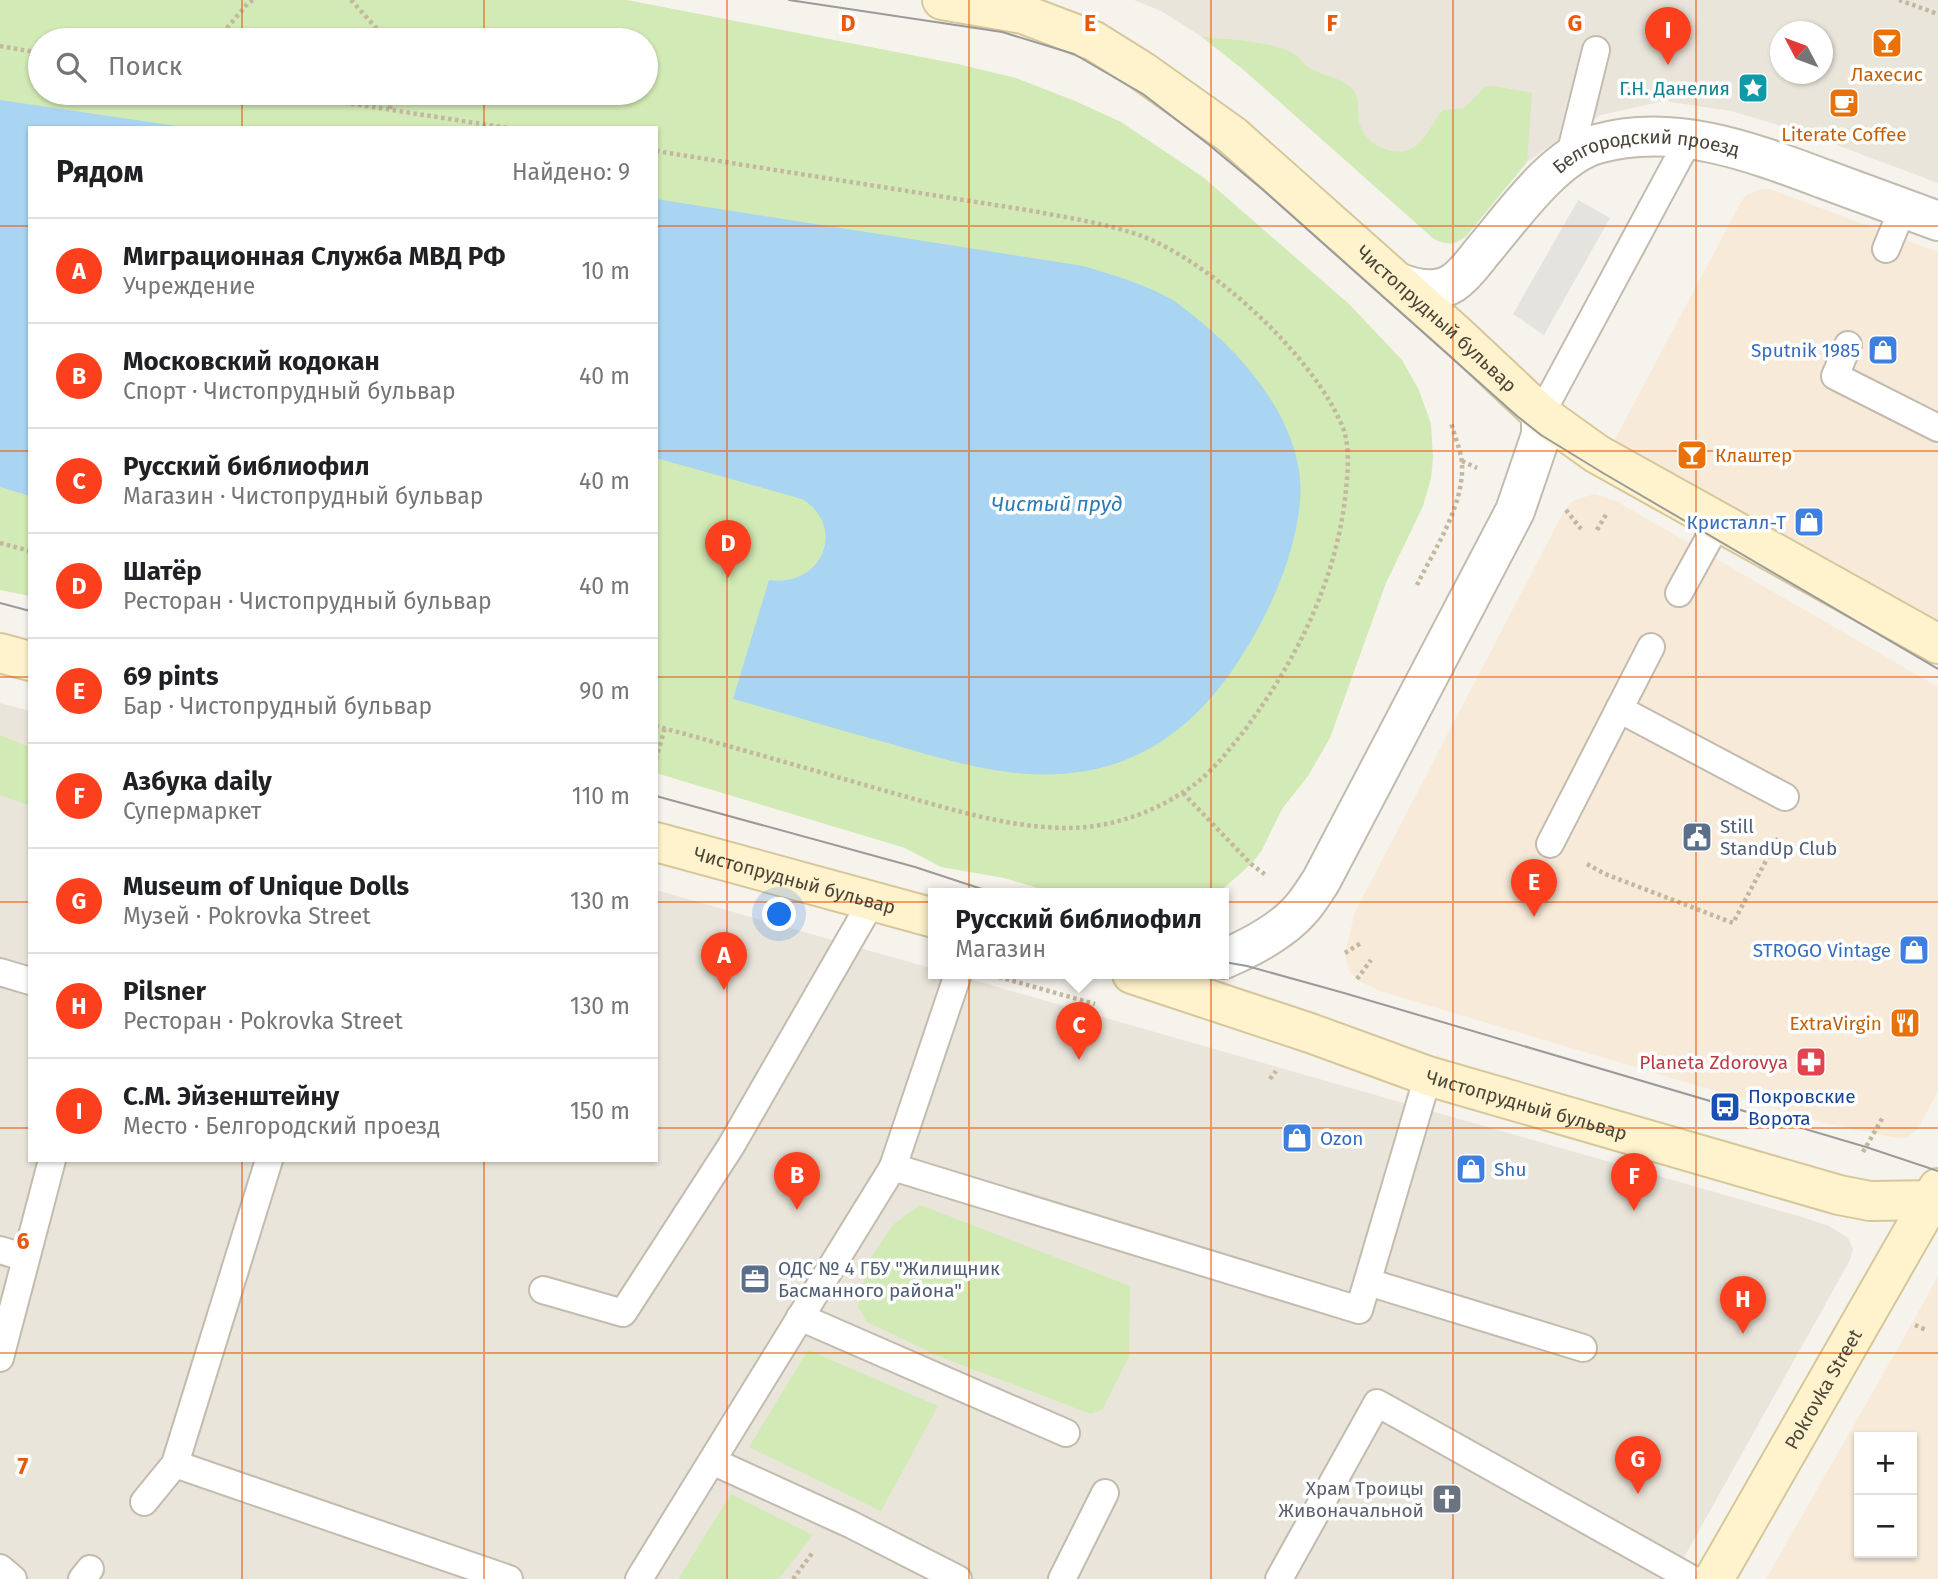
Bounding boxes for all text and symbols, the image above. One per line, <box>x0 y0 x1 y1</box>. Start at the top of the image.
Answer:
pin: I <box>1645 7 1691 65</box>
text: D <box>841 9 856 37</box>
text: E <box>1084 9 1096 37</box>
text: F <box>1326 9 1338 37</box>
text: G <box>1568 9 1582 37</box>
north arrow <box>1770 21 1833 84</box>
bar icon: Лахесис <box>1870 26 1904 60</box>
search box <box>28 28 658 105</box>
icon: search <box>52 48 90 86</box>
text: Поиск <box>108 51 182 82</box>
place label: Лахесис <box>1851 63 1923 86</box>
place icon: Г.Н. Данелия <box>1736 71 1770 105</box>
place label: Г.Н. Данелия <box>1619 77 1730 100</box>
cafe icon: Literate Coffee <box>1827 86 1861 120</box>
place label: Literate Coffee <box>1781 123 1907 146</box>
street label: Белгородский проезд <box>1548 125 1742 178</box>
text: Рядом <box>56 154 144 190</box>
text: Найдено: 9 <box>512 158 630 186</box>
street label: Чистопрудный бульвар <box>1352 240 1522 397</box>
text: Миграционная Служба МВД РФ <box>123 241 506 272</box>
text: A <box>72 257 86 285</box>
text: 10 m <box>581 257 630 285</box>
text: Учреждение <box>123 272 255 300</box>
shop icon: Sputnik 1985 <box>1866 333 1900 367</box>
place label: Sputnik 1985 <box>1751 339 1860 362</box>
text: Московский кодокан <box>123 346 380 377</box>
text: B <box>72 362 86 390</box>
text: 40 m <box>579 362 630 390</box>
text: Спорт · Чистопрудный бульвар <box>123 377 456 405</box>
bar icon: Клаштер <box>1675 438 1709 472</box>
place label: Клаштер <box>1715 444 1792 467</box>
text: Русский библиофил <box>123 451 370 482</box>
text: C <box>72 467 86 495</box>
text: 40 m <box>579 467 630 495</box>
text: Магазин · Чистопрудный бульвар <box>123 482 483 510</box>
water label: Чистый пруд <box>991 491 1123 517</box>
shop icon: Кристалл-Т <box>1792 505 1826 539</box>
place label: Кристалл-Т <box>1686 511 1786 534</box>
pin: D <box>705 520 751 578</box>
text: Шатёр <box>123 556 202 587</box>
text: D <box>72 572 86 600</box>
text: 40 m <box>579 572 630 600</box>
text: Ресторан · Чистопрудный бульвар <box>123 587 492 615</box>
text: 69 pints <box>123 661 218 692</box>
text: E <box>73 677 85 705</box>
text: 90 m <box>579 677 630 705</box>
text: Бар · Чистопрудный бульвар <box>123 692 432 720</box>
text: Азбука daily <box>123 766 272 797</box>
text: F <box>73 782 85 810</box>
text: 110 m <box>572 782 630 810</box>
text: Супермаркет <box>123 797 261 825</box>
place label: Still StandUp Club <box>1720 815 1837 860</box>
public building icon: Still StandUp Club <box>1680 820 1714 854</box>
street label: Чистопрудный бульвар <box>691 841 898 919</box>
pin: E <box>1511 859 1557 917</box>
text: Museum of Unique Dolls <box>123 871 409 902</box>
text: G <box>72 887 86 915</box>
text: 130 m <box>570 887 630 915</box>
popup <box>928 888 1229 979</box>
your location <box>762 897 796 931</box>
text: Музей · Pokrovka Street <box>123 902 371 930</box>
text: Русский библиофил <box>955 904 1202 935</box>
pin: A <box>701 932 747 990</box>
shop icon: STROGO Vintage <box>1897 933 1931 967</box>
text: Магазин <box>955 935 1046 963</box>
place label: STROGO Vintage <box>1753 939 1891 962</box>
text: Pilsner <box>123 976 206 1007</box>
text: H <box>71 992 87 1020</box>
text: 130 m <box>570 992 630 1020</box>
pin: C <box>1056 1002 1102 1060</box>
restaurant icon: ExtraVirgin <box>1888 1006 1922 1040</box>
text: Ресторан · Pokrovka Street <box>123 1007 403 1035</box>
place label: ExtraVirgin <box>1789 1012 1882 1035</box>
pharmacy icon: Planeta Zdorovya <box>1794 1045 1828 1079</box>
place label: Planeta Zdorovya <box>1639 1051 1788 1074</box>
street label: Чистопрудный бульвар <box>1424 1065 1630 1145</box>
text: С.М. Эйзенштейну <box>123 1081 339 1112</box>
place label: Покровские Ворота <box>1748 1085 1856 1130</box>
bus stop icon: Покровские Ворота <box>1708 1090 1742 1124</box>
text: I <box>76 1097 82 1125</box>
text: 150 m <box>570 1097 630 1125</box>
text: Место · Белгородский проезд <box>123 1112 440 1140</box>
shop icon: Ozon <box>1280 1121 1314 1155</box>
place label: Ozon <box>1320 1127 1363 1150</box>
pin: B <box>774 1152 820 1210</box>
shop icon: Shu <box>1454 1152 1488 1186</box>
pin: F <box>1611 1153 1657 1211</box>
place label: Shu <box>1494 1158 1527 1181</box>
text: 6 <box>17 1227 30 1255</box>
place label: ОДС № 4 ГБУ "Жилищник Басманного района" <box>778 1257 1000 1302</box>
office icon: ОДС № 4 ГБУ "Жилищник Басманного района" <box>738 1262 772 1296</box>
pin: H <box>1720 1276 1766 1334</box>
street label: Pokrovka Street <box>1779 1325 1866 1453</box>
map controls <box>1854 1432 1917 1558</box>
button: + <box>1854 1432 1917 1495</box>
pin: G <box>1615 1436 1661 1494</box>
text: 7 <box>18 1452 29 1480</box>
place label: Храм Троицы Живоначальной <box>1278 1477 1424 1522</box>
church icon: Храм Троицы Живоначальной <box>1430 1482 1464 1516</box>
button: − <box>1854 1495 1917 1558</box>

